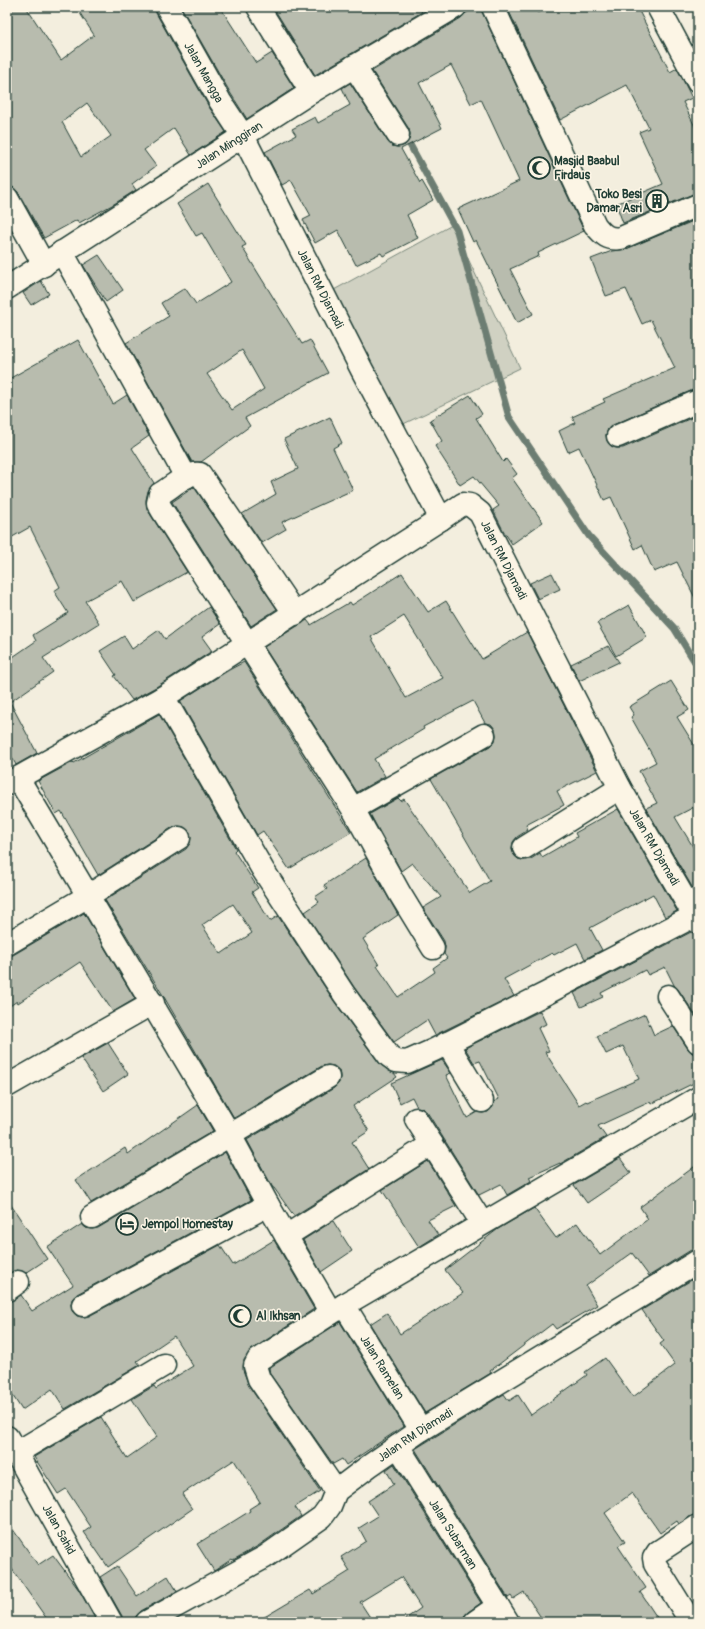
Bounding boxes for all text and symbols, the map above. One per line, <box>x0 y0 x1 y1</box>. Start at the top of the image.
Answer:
street label: Jalan Mangga <box>181 39 227 106</box>
street label: Jalan Minggiran <box>193 118 265 172</box>
place label: Masjid Baabul Firdaus <box>554 154 620 183</box>
mosque icon: Masjid Baabul Firdaus <box>526 155 552 181</box>
place label: Toko Besi Damar Asri <box>586 187 642 216</box>
building icon: Toko Besi Damar Asri <box>644 188 670 214</box>
street label: Jalan RM Djamadi <box>294 246 347 331</box>
street label: Jalan RM Djamadi <box>477 518 530 602</box>
street label: Jalan RM Djamadi <box>626 805 683 888</box>
hotel icon: Jempol Homestay <box>114 1211 140 1237</box>
place label: Jempol Homestay <box>142 1217 234 1232</box>
mosque icon: Al Ikhsan <box>227 1303 253 1329</box>
place label: Al Ikhsan <box>256 1309 301 1324</box>
street label: Jalan Ramelan <box>357 1332 408 1402</box>
street label: Jalan RM Djamadi <box>374 1405 456 1465</box>
street label: Jalan Subarman <box>425 1496 481 1572</box>
street label: Jalan Sahid <box>39 1502 79 1557</box>

